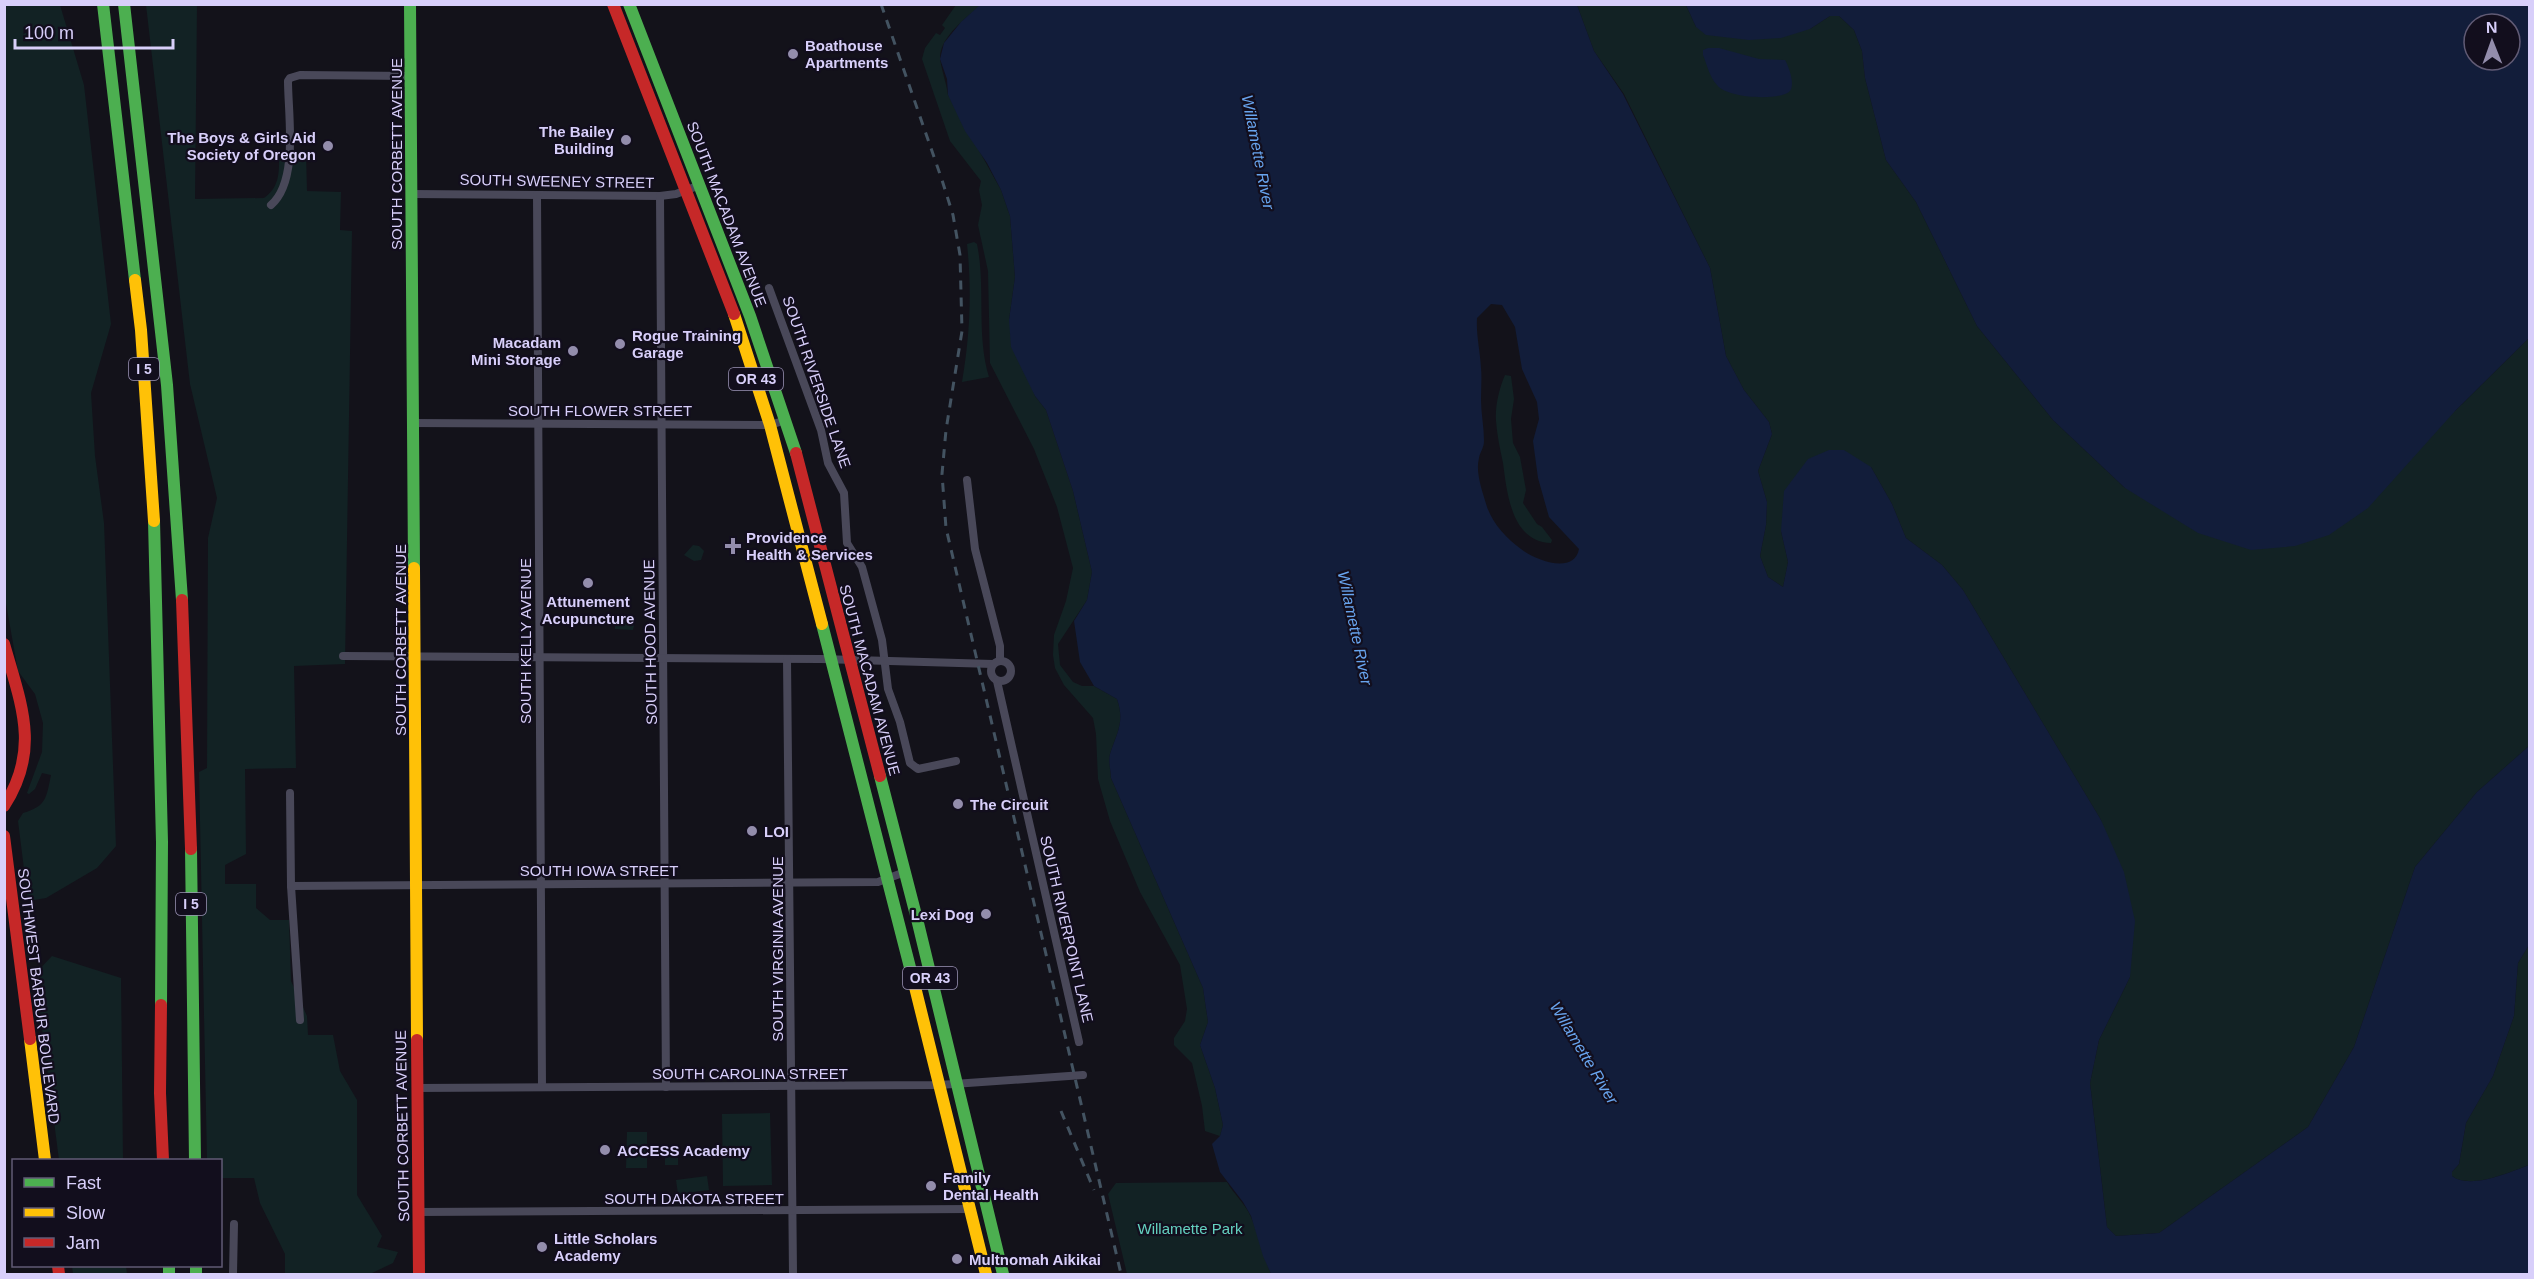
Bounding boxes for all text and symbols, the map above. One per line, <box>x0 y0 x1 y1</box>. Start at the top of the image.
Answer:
scale bar <box>15 12 172 50</box>
north arrow <box>2462 12 2522 72</box>
text: N <box>2486 19 2498 36</box>
text: 100 m <box>24 23 74 43</box>
place label: Boathouse Apartments <box>805 37 888 71</box>
marker: Boathouse Apartments <box>786 47 800 61</box>
street label: SOUTH CORBETT AVENUE <box>388 58 405 250</box>
water label: Willamette River <box>1239 93 1278 211</box>
street label: SOUTH MACADAM AVENUE <box>684 119 770 309</box>
place label: The Bailey Building <box>539 123 615 157</box>
place label: The Boys & Girls Aid Society of Oregon <box>167 129 316 163</box>
marker: The Bailey Building <box>619 133 633 147</box>
marker: The Boys & Girls Aid Society of Oregon <box>321 139 335 153</box>
street label: SOUTH SWEENEY STREET <box>459 171 655 191</box>
street label: SOUTH RIVERSIDE LANE <box>780 294 854 470</box>
place label: Rogue Training Garage <box>632 327 741 361</box>
place label: Macadam Mini Storage <box>471 334 561 368</box>
marker: Rogue Training Garage <box>613 337 627 351</box>
marker: Macadam Mini Storage <box>566 344 580 358</box>
road number: I 5 <box>129 358 159 380</box>
road number: OR 43 <box>729 368 783 390</box>
street label: SOUTH FLOWER STREET <box>508 402 692 419</box>
place label: Providence Health & Services <box>746 529 873 563</box>
marker: Providence Health & Services <box>724 537 742 555</box>
street label: SOUTH CORBETT AVENUE <box>392 544 409 736</box>
street label: SOUTH KELLY AVENUE <box>517 558 534 724</box>
street label: SOUTH HOOD AVENUE <box>640 559 660 725</box>
water label: Willamette River <box>1335 569 1376 687</box>
marker: Attunement Acupuncture <box>581 576 595 590</box>
street label: SOUTH MACADAM AVENUE <box>836 583 904 777</box>
place label: Attunement Acupuncture <box>542 593 634 627</box>
place label: The Circuit <box>970 796 1048 813</box>
marker: The Circuit <box>951 797 965 811</box>
place label: LOI <box>764 823 789 840</box>
marker: LOI <box>745 824 759 838</box>
street label: SOUTH RIVERPOINT LANE <box>1037 834 1097 1024</box>
street label: SOUTH VIRGINIA AVENUE <box>769 856 786 1042</box>
street label: SOUTH IOWA STREET <box>520 862 678 879</box>
street label: SOUTHWEST BARBUR BOULEVARD <box>15 867 63 1125</box>
road number: I 5 <box>176 893 206 915</box>
place label: Lexi Dog <box>911 906 974 923</box>
marker: Lexi Dog <box>979 907 993 921</box>
road number: OR 43 <box>903 967 957 989</box>
water label: Willamette River <box>1547 999 1622 1108</box>
street label: SOUTH CORBETT AVENUE <box>392 1030 412 1222</box>
street label: SOUTH CAROLINA STREET <box>652 1065 848 1082</box>
place label: ACCESS Academy <box>617 1142 750 1159</box>
marker: ACCESS Academy <box>598 1143 612 1157</box>
legend <box>12 1159 222 1267</box>
place label: Family Dental Health <box>943 1169 1039 1203</box>
text: Fast <box>66 1173 101 1193</box>
marker: Family Dental Health <box>924 1179 938 1193</box>
street label: SOUTH DAKOTA STREET <box>604 1190 784 1207</box>
text: Slow <box>66 1203 106 1223</box>
park label: Willamette Park <box>1137 1220 1243 1237</box>
place label: Little Scholars Academy <box>554 1230 657 1264</box>
text: Jam <box>66 1233 100 1253</box>
marker: Little Scholars Academy <box>535 1240 549 1254</box>
place label: Multnomah Aikikai <box>969 1251 1101 1268</box>
marker: Multnomah Aikikai <box>950 1252 964 1266</box>

